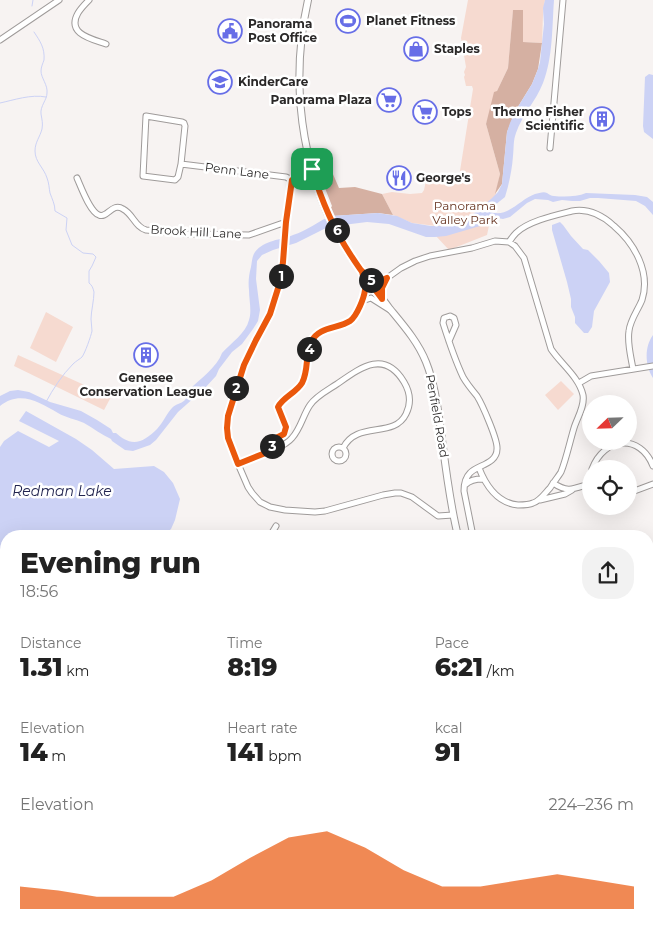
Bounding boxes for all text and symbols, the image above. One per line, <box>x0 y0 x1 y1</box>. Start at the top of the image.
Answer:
sports icon: Planet Fitness <box>335 8 361 34</box>
place label: Planet Fitness <box>366 13 456 28</box>
place label: Panorama Post Office <box>248 16 318 45</box>
public building icon: Panorama Post Office <box>217 18 243 44</box>
shop icon: Staples <box>403 36 429 62</box>
place label: Staples <box>434 41 481 56</box>
school or university icon: KinderCare <box>207 69 233 95</box>
place label: KinderCare <box>238 74 309 89</box>
supermarket icon: Panorama Plaza <box>376 87 402 113</box>
place label: Panorama Plaza <box>271 92 372 107</box>
supermarket icon: Tops <box>412 99 438 125</box>
place label: Tops <box>442 104 472 119</box>
place label: Thermo Fisher Scientific <box>493 104 584 133</box>
building icon: Thermo Fisher Scientific <box>589 106 615 132</box>
pin <box>291 148 333 190</box>
icon: arrive <box>298 155 326 183</box>
street label: Penn Lane <box>204 159 270 182</box>
restaurant icon: George's <box>386 165 412 191</box>
place label: George's <box>416 170 471 185</box>
park label: Panorama Valley Park <box>432 198 499 227</box>
pin: 6 <box>324 218 350 242</box>
text: 6 <box>333 221 342 239</box>
street label: Brook Hill Lane <box>150 222 242 241</box>
pin: 1 <box>268 264 294 288</box>
text: 1 <box>279 267 284 285</box>
pin: 5 <box>358 268 384 292</box>
text: 5 <box>367 271 376 289</box>
pin: 4 <box>296 336 322 362</box>
text: 4 <box>305 340 314 358</box>
building icon: Genesee Conservation League <box>133 342 159 368</box>
place label: Genesee Conservation League <box>80 370 213 399</box>
street label: Penfield Road <box>423 373 452 459</box>
pin: 2 <box>224 376 248 400</box>
text: 2 <box>232 379 241 397</box>
north arrow <box>582 395 638 450</box>
map controls <box>582 395 637 515</box>
pin: 3 <box>260 434 284 458</box>
text: 3 <box>268 437 277 455</box>
button: locate <box>582 460 637 515</box>
water label: Redman Lake <box>12 482 112 500</box>
text: Evening run <box>20 546 201 580</box>
button: share <box>582 547 634 599</box>
text: 18:56 <box>20 582 58 601</box>
text: Distance <box>20 634 82 652</box>
text: Time <box>227 634 262 652</box>
text: Pace <box>435 634 469 652</box>
text: 1.31 <box>20 652 63 682</box>
text: 8:19 <box>227 652 277 682</box>
text: 6:21 <box>435 652 483 682</box>
text: km <box>63 662 89 680</box>
text: /km <box>483 662 515 680</box>
text: Elevation <box>20 719 85 737</box>
text: Heart rate <box>227 719 298 737</box>
text: kcal <box>435 719 463 737</box>
text: 14 <box>20 737 48 767</box>
text: 141 <box>227 737 264 767</box>
text: 91 <box>435 737 461 767</box>
text: m <box>48 747 66 765</box>
text: bpm <box>264 747 302 765</box>
text: Elevation <box>20 795 94 814</box>
text: 224–236 m <box>549 795 634 814</box>

